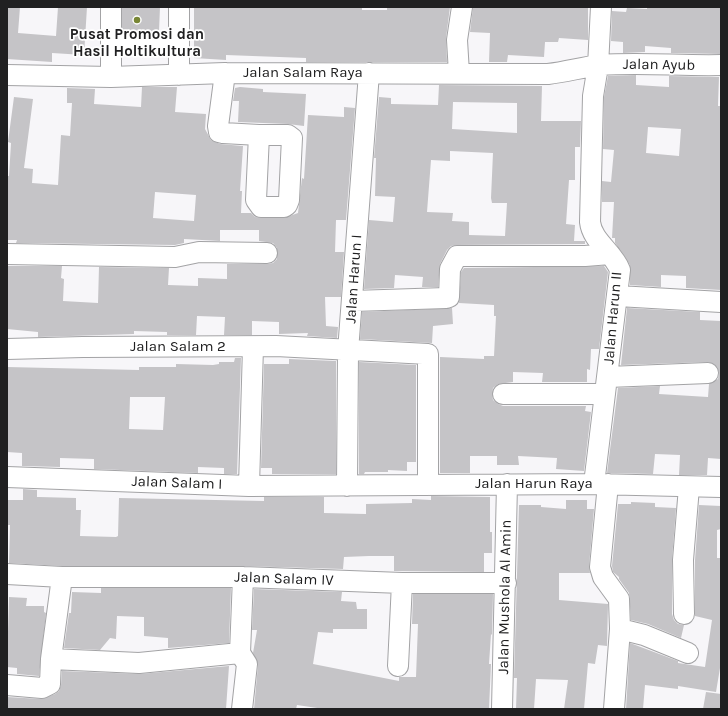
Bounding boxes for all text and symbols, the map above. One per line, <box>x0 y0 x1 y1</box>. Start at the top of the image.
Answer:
marker: Pusat Promosi dan Hasil Holtikultura <box>132 15 142 25</box>
place label: Pusat Promosi dan Hasil Holtikultura <box>70 26 204 61</box>
street label: Jalan Ayub <box>623 55 695 75</box>
street label: Jalan Salam Raya <box>243 64 363 82</box>
street label: Jalan Harun I <box>342 234 366 324</box>
street label: Jalan Harun II <box>600 271 626 365</box>
street label: Jalan Salam 2 <box>130 338 226 356</box>
street label: Jalan Salam I <box>131 472 223 494</box>
street label: Jalan Harun Raya <box>475 475 593 493</box>
street label: Jalan Mushola Al Amin <box>495 519 515 675</box>
street label: Jalan Salam IV <box>234 568 334 590</box>

